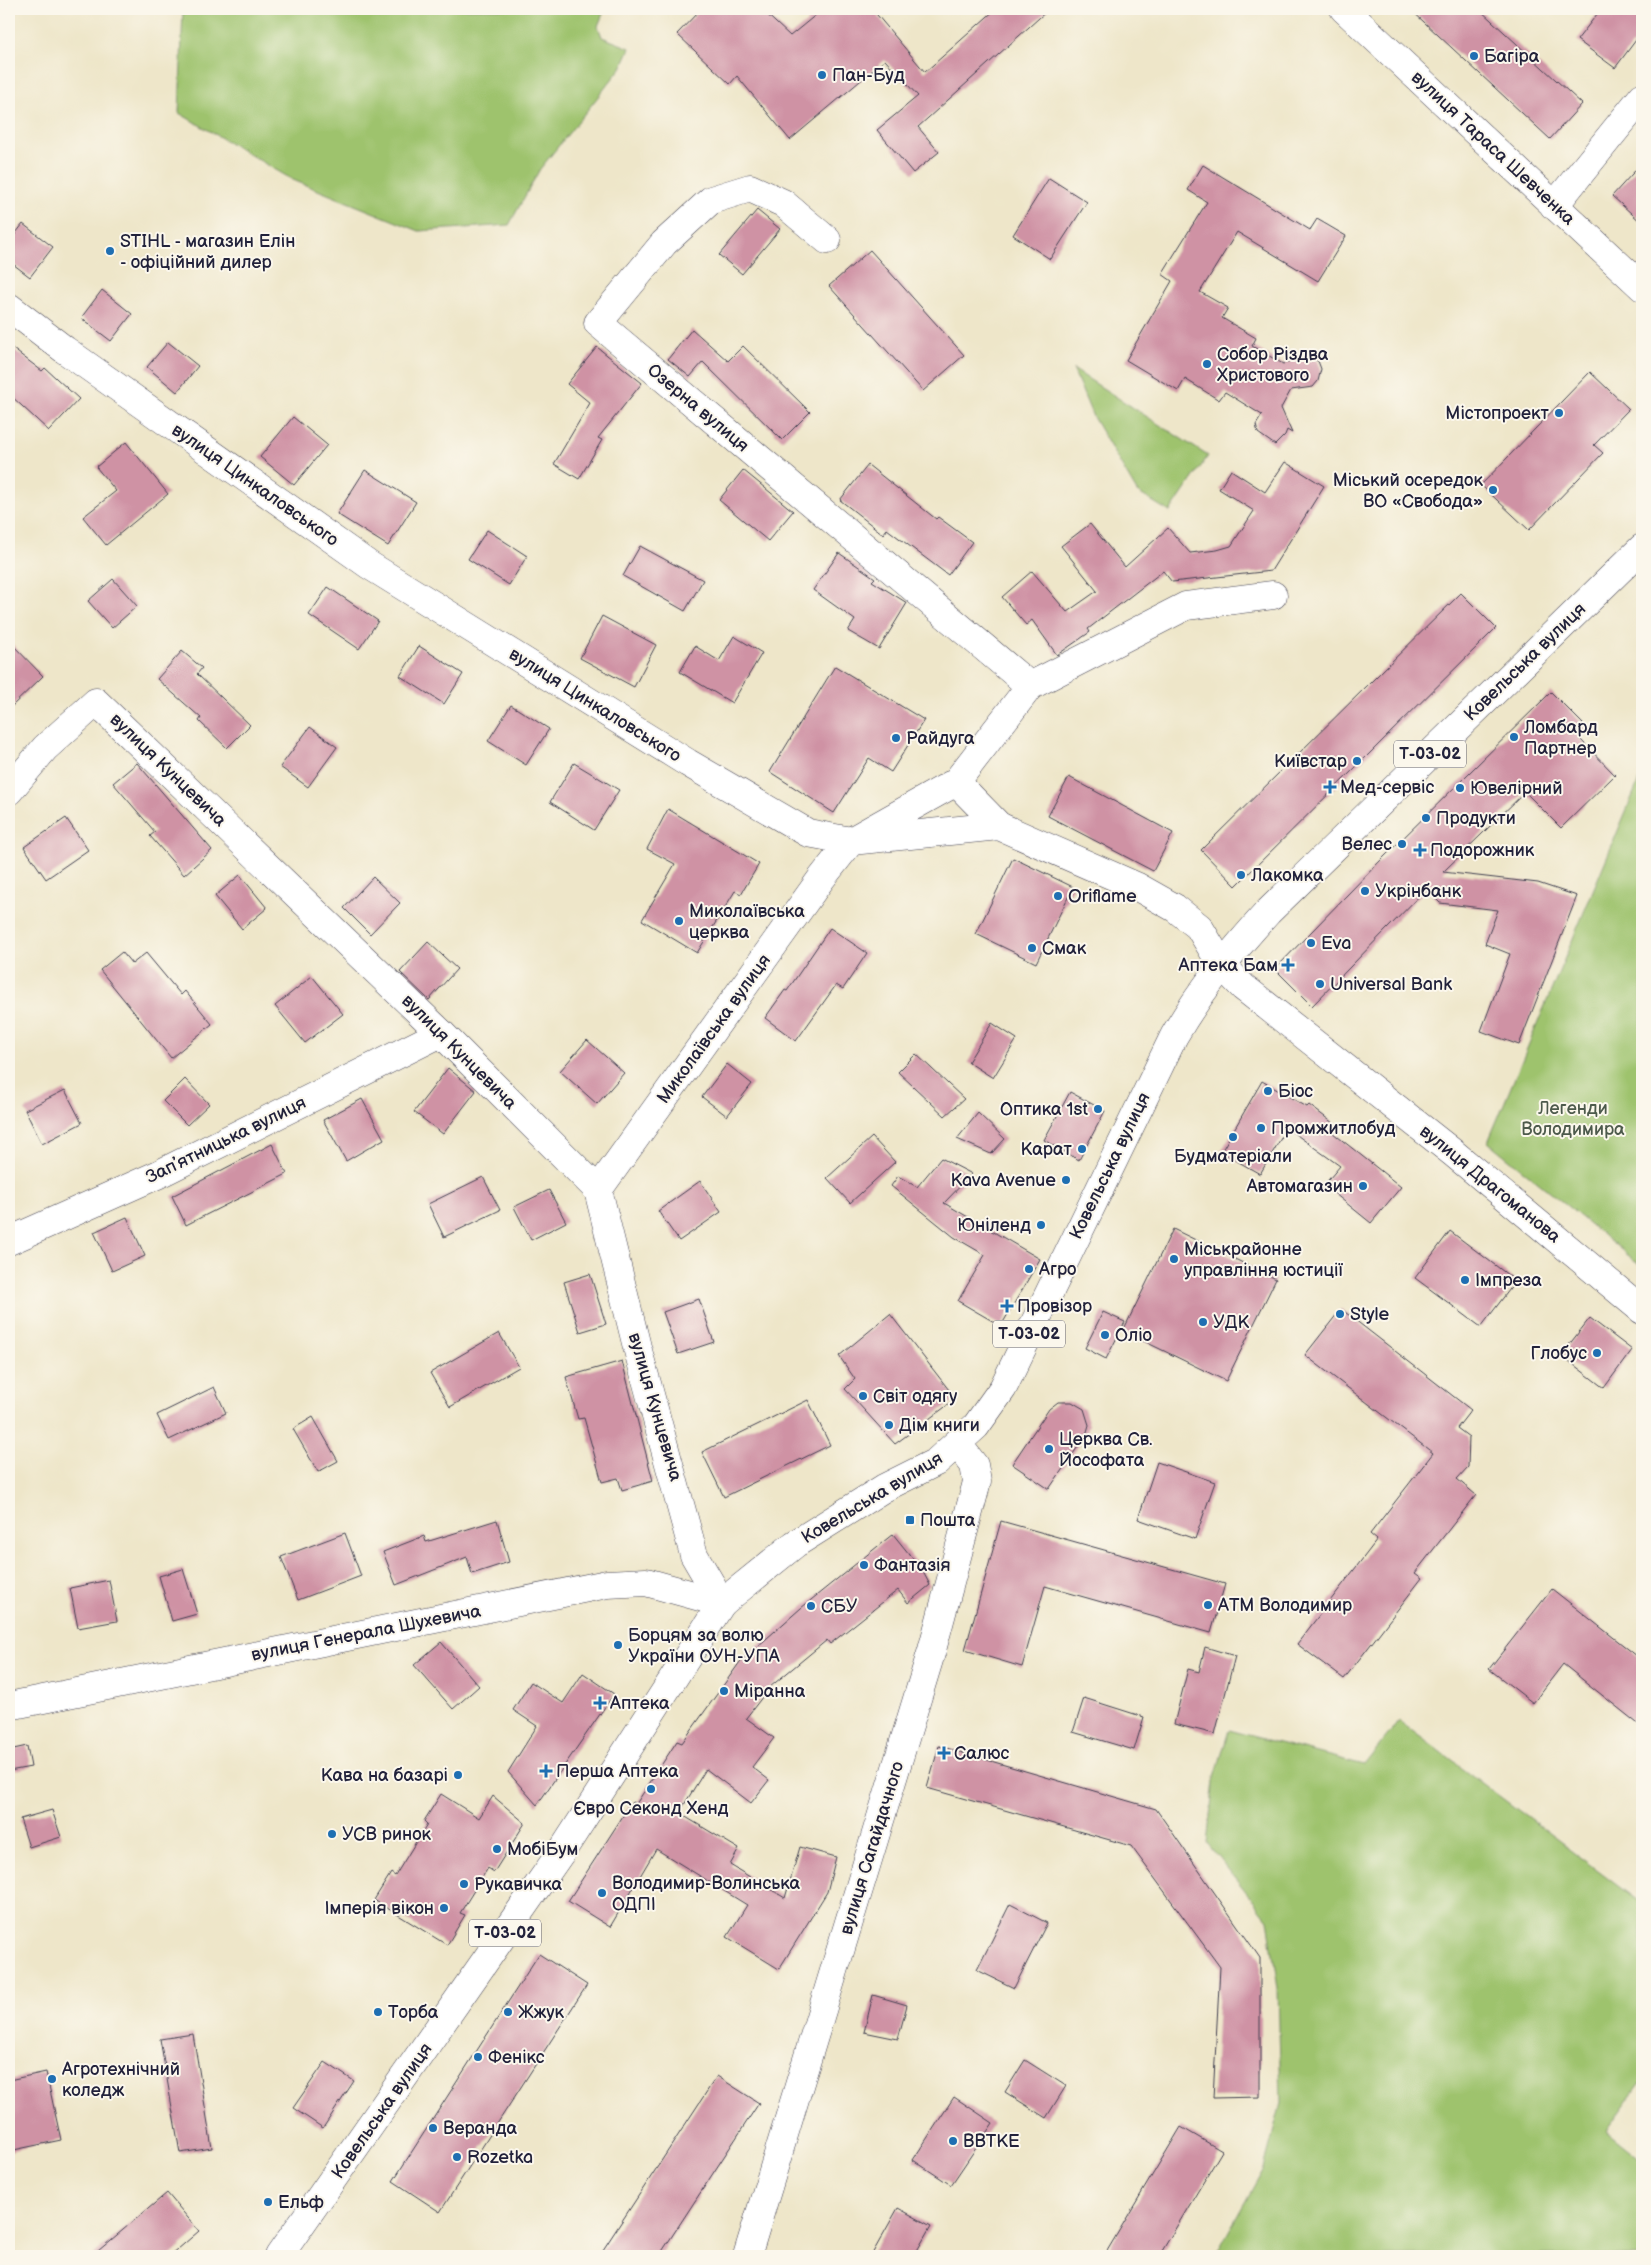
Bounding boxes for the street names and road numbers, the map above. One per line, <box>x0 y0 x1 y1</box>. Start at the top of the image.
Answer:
street label: вулиця Тараса Шевченка <box>1407 67 1579 230</box>
street label: Озерна вулиця <box>643 359 753 457</box>
street label: вулиця Цинкаловського <box>168 419 342 551</box>
street label: Ковельська вулиця <box>1460 599 1590 725</box>
street label: вулиця Цинкаловського <box>505 643 685 767</box>
street label: вулиця Кунцевича <box>105 709 231 831</box>
road number: Т-03-02 <box>1394 741 1466 768</box>
street label: Миколаївська вулиця <box>653 950 775 1108</box>
street label: вулиця Кунцевича <box>397 990 521 1114</box>
street label: Ковельська вулиця <box>1065 1089 1155 1243</box>
street label: Запʼятницька вулиця <box>143 1092 309 1188</box>
street label: вулиця Драгоманова <box>1415 1121 1565 1247</box>
road number: Т-03-02 <box>993 1320 1065 1348</box>
street label: вулиця Кунцевича <box>624 1330 686 1484</box>
street label: Ковельська вулиця <box>798 1448 946 1548</box>
street label: вулиця Генерала Шухевича <box>249 1600 483 1666</box>
street label: вулиця Сагайдачного <box>836 1759 908 1937</box>
road number: Т-03-02 <box>469 1920 541 1946</box>
street label: Ковельська вулиця <box>327 2039 437 2183</box>

